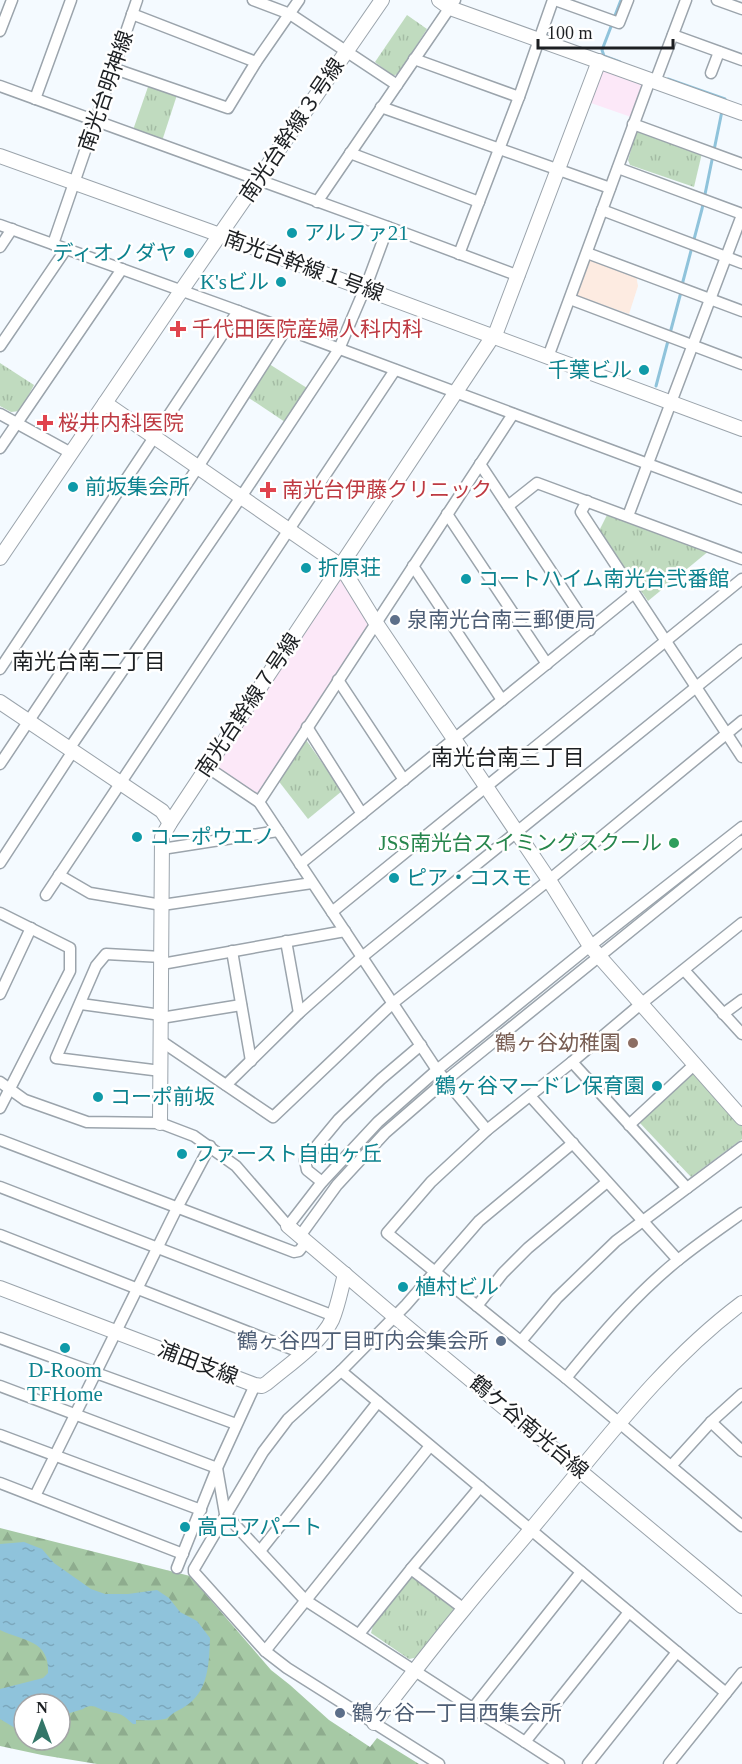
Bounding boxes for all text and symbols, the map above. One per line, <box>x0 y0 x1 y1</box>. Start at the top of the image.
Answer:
scale bar <box>538 12 673 50</box>
text: 100 m <box>547 23 593 43</box>
street label: 南光台明神線 <box>74 28 138 154</box>
street label: 南光台幹線３号線 <box>235 54 349 206</box>
place label: アルファ21 <box>304 221 409 245</box>
street label: 南光台幹線１号線 <box>221 226 387 306</box>
marker: アルファ21 <box>285 226 299 240</box>
place label: ディオノダヤ <box>52 241 177 265</box>
marker: ディオノダヤ <box>182 246 196 260</box>
place label: K'sビル <box>200 270 269 294</box>
marker: K'sビル <box>274 275 288 289</box>
place label: 千代田医院産婦人科内科 <box>192 317 423 341</box>
marker: 千代田医院産婦人科内科 <box>169 320 187 338</box>
place label: 千葉ビル <box>548 358 632 382</box>
marker: 千葉ビル <box>637 363 651 377</box>
place label: 桜井内科医院 <box>58 411 184 435</box>
marker: 桜井内科医院 <box>36 414 54 432</box>
place label: 前坂集会所 <box>85 475 190 499</box>
place label: 南光台伊藤クリニック <box>282 478 492 502</box>
marker: 前坂集会所 <box>66 480 80 494</box>
marker: 南光台伊藤クリニック <box>259 481 277 499</box>
place label: 折原荘 <box>318 556 381 580</box>
marker: 折原荘 <box>299 561 313 575</box>
place label: コートハイム南光台弐番館 <box>478 567 729 591</box>
marker: コートハイム南光台弐番館 <box>459 572 473 586</box>
place label: 泉南光台南三郵便局 <box>407 608 596 632</box>
marker: 泉南光台南三郵便局 <box>388 613 402 627</box>
street label: 南光台幹線７号線 <box>191 629 305 781</box>
district label: 南光台南二丁目 <box>12 649 166 674</box>
district label: 南光台南三丁目 <box>431 745 585 770</box>
place label: コーポウエノ <box>149 825 275 849</box>
marker: コーポウエノ <box>130 830 144 844</box>
place label: JSS南光台スイミングスクール <box>378 831 662 855</box>
marker: JSS南光台スイミングスクール <box>667 836 681 850</box>
place label: ピア・コスモ <box>406 866 532 890</box>
marker: ピア・コスモ <box>387 871 401 885</box>
place label: 鶴ヶ谷幼稚園 <box>495 1031 621 1055</box>
marker: 鶴ヶ谷幼稚園 <box>626 1036 640 1050</box>
place label: 鶴ヶ谷マードレ保育園 <box>435 1074 645 1098</box>
marker: 鶴ヶ谷マードレ保育園 <box>650 1079 664 1093</box>
place label: コーポ前坂 <box>110 1085 215 1109</box>
marker: コーポ前坂 <box>91 1090 105 1104</box>
place label: ファースト自由ヶ丘 <box>194 1142 382 1166</box>
marker: ファースト自由ヶ丘 <box>175 1147 189 1161</box>
place label: 植村ビル <box>415 1275 499 1299</box>
marker: 植村ビル <box>396 1280 410 1294</box>
place label: 鶴ヶ谷四丁目町内会集会所 <box>237 1329 489 1353</box>
marker: 鶴ヶ谷四丁目町内会集会所 <box>494 1334 508 1348</box>
street label: 浦田支線 <box>154 1337 242 1389</box>
marker: D-Room TFHome <box>58 1341 72 1355</box>
place label: D-Room TFHome <box>27 1358 103 1406</box>
street label: 鶴ケ谷南光台線 <box>465 1371 593 1483</box>
place label: 高己アパート <box>197 1515 323 1539</box>
marker: 高己アパート <box>178 1520 192 1534</box>
north arrow <box>12 1692 72 1752</box>
text: N <box>36 1699 48 1716</box>
place label: 鶴ヶ谷一丁目西集会所 <box>352 1701 562 1725</box>
marker: 鶴ヶ谷一丁目西集会所 <box>333 1706 347 1720</box>

